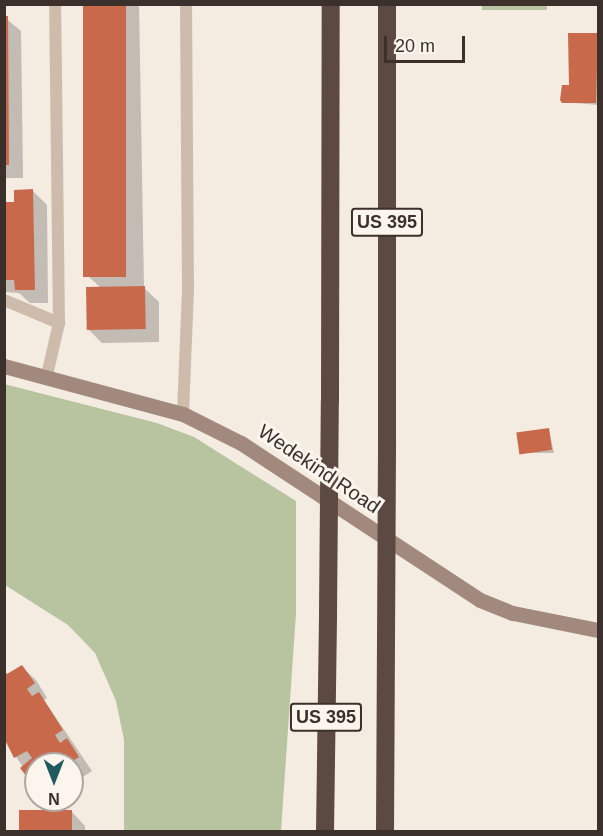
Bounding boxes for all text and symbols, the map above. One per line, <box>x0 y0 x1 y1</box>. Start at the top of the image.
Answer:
scale bar <box>387 24 468 62</box>
text: 20 m <box>395 36 435 56</box>
road number: US 395 <box>350 207 424 237</box>
street label: Wedekind Road <box>253 419 385 519</box>
road number: US 395 <box>288 702 364 732</box>
north arrow <box>24 752 84 812</box>
text: N <box>48 790 60 807</box>

